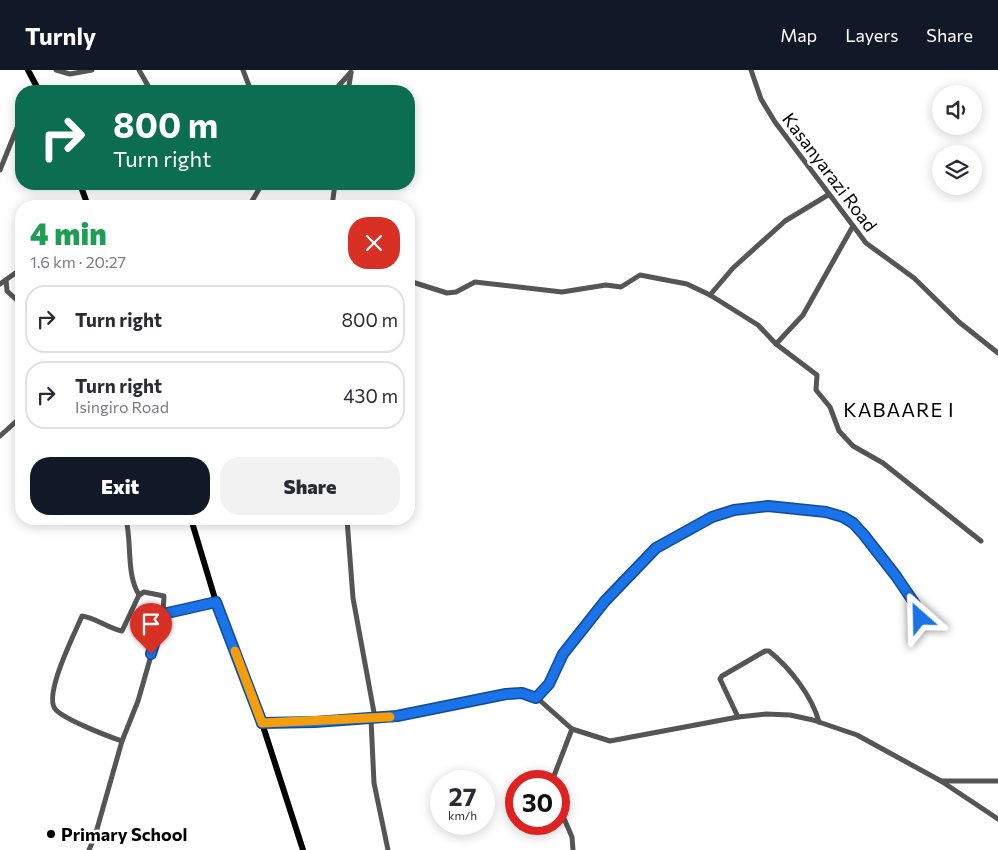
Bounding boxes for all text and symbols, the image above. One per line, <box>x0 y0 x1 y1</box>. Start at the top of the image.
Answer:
text: Turnly <box>25 21 96 50</box>
text: Map <box>780 24 817 46</box>
text: Layers <box>845 24 898 46</box>
text: Share <box>926 24 973 46</box>
map controls <box>932 85 982 195</box>
button: sound <box>932 85 982 135</box>
text: 800 m <box>113 102 218 145</box>
icon: right <box>30 105 95 170</box>
street label: Kasanyarazi Road <box>778 108 882 236</box>
text: Turn right <box>113 145 211 172</box>
button: layers <box>932 145 982 195</box>
text: 4 min <box>30 214 107 251</box>
button: close <box>348 217 400 269</box>
text: 1.6 km · 20:27 <box>30 252 126 271</box>
icon: right <box>32 305 60 333</box>
text: Turn right <box>75 308 162 331</box>
text: 800 m <box>341 308 398 331</box>
text: Turn right <box>75 374 162 397</box>
icon: right <box>32 381 60 409</box>
text: 430 m <box>343 384 398 407</box>
text: Isingiro Road <box>75 397 169 416</box>
district label: KABAARE I <box>843 397 955 421</box>
button: Exit <box>30 457 210 515</box>
button: Share <box>220 457 400 515</box>
position arrow <box>893 591 945 643</box>
pin <box>130 603 172 654</box>
icon: arrive <box>137 610 165 638</box>
speed limit sign: 30 <box>505 770 570 835</box>
text: 27 <box>449 781 476 811</box>
text: km/h <box>448 808 477 822</box>
place label: Primary School <box>61 823 187 845</box>
marker: Primary School <box>45 828 57 840</box>

